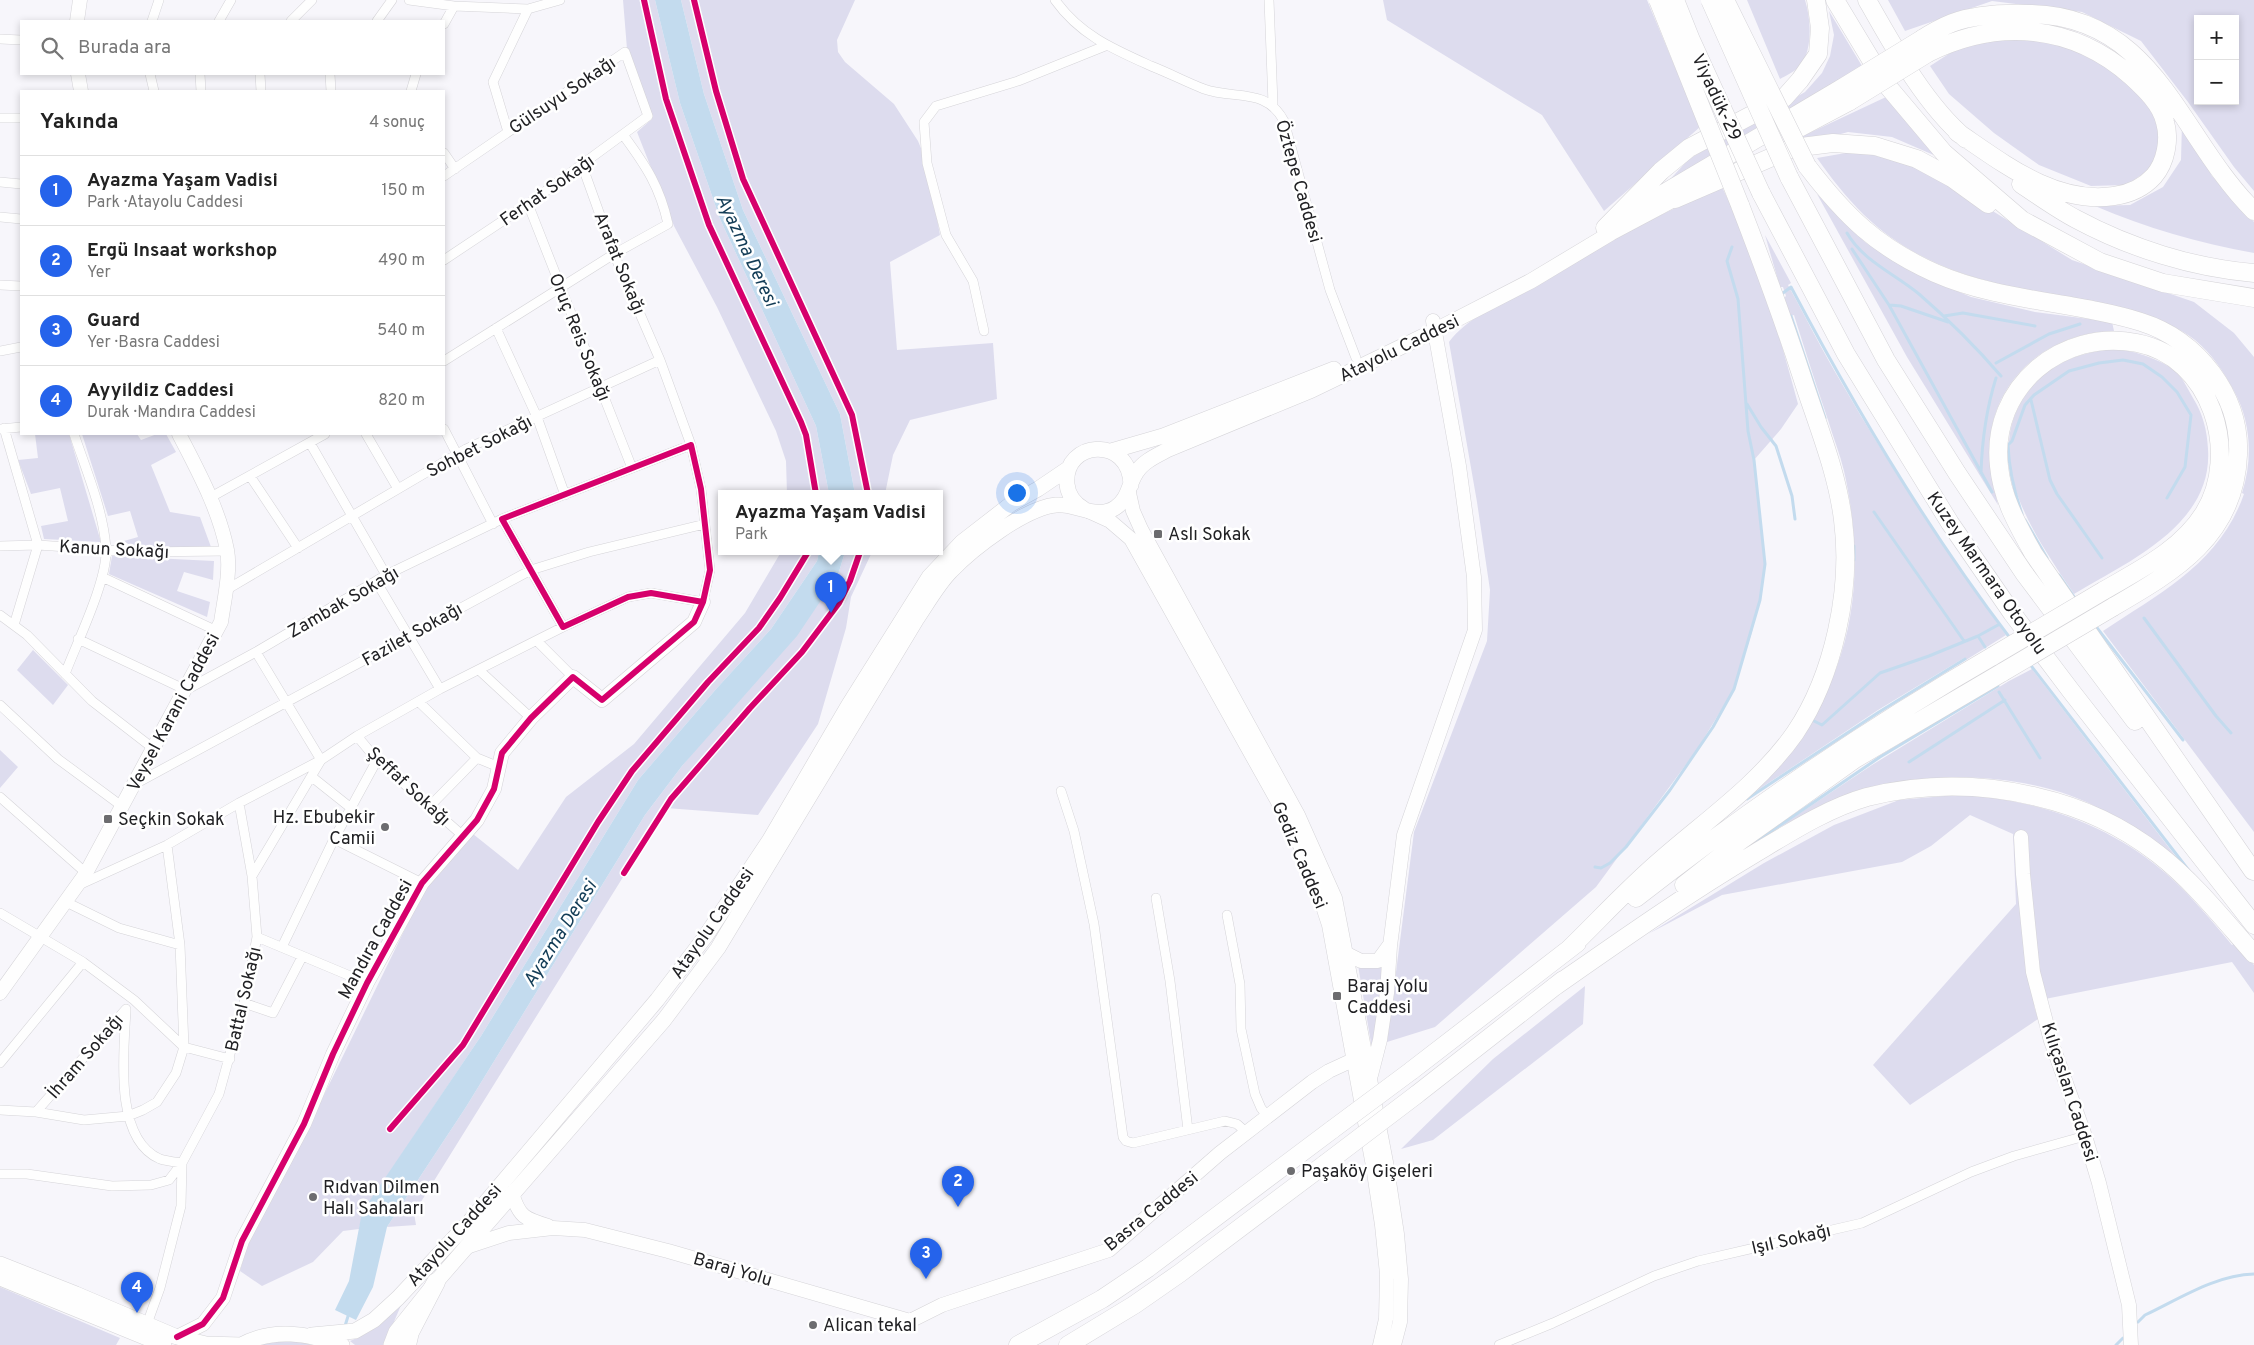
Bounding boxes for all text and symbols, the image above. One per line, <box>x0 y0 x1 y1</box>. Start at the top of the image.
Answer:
map controls <box>2194 15 2239 105</box>
button: + <box>2194 15 2239 60</box>
search box <box>20 20 445 75</box>
icon: search <box>38 34 66 62</box>
text: Burada ara <box>78 36 171 60</box>
street label: Viyadük-29 <box>1685 50 1746 145</box>
street label: Gülsuyu Sokağı <box>505 52 621 140</box>
button: − <box>2194 60 2239 105</box>
text: Yakında <box>40 109 119 136</box>
text: 4 sonuç <box>369 113 425 133</box>
street label: Öztepe Caddesi <box>1269 117 1328 246</box>
street label: Ferhat Sokağı <box>496 150 600 232</box>
text: Ayazma Yaşam Vadisi <box>87 169 278 193</box>
text: 1 <box>53 181 59 201</box>
text: 150 m <box>382 181 425 201</box>
water label: Ayazma Deresi <box>710 191 783 312</box>
text: Park · Atayolu Caddesi <box>87 193 243 213</box>
street label: Arafat Sokağı <box>588 209 650 318</box>
text: Ergü Insaat workshop <box>87 239 277 263</box>
text: 2 <box>51 251 61 271</box>
text: 490 m <box>378 251 425 271</box>
text: Yer <box>87 263 111 283</box>
street label: Oruç Reis Sokağı <box>542 270 615 405</box>
text: Guard <box>87 309 140 333</box>
street label: Atayolu Caddesi <box>1336 310 1463 388</box>
text: 3 <box>51 321 61 341</box>
text: 540 m <box>377 321 425 341</box>
text: Yer · Basra Caddesi <box>87 333 220 353</box>
text: Ayyildiz Caddesi <box>87 379 234 403</box>
text: 4 <box>51 391 61 411</box>
text: 820 m <box>378 391 425 411</box>
text: Durak · Mandıra Caddesi <box>87 403 256 423</box>
street label: Sohbet Sokağı <box>423 411 536 484</box>
your location <box>1004 480 1030 506</box>
street label: Kuzey Marmara Otoyolu <box>1921 488 2051 660</box>
popup <box>718 490 943 555</box>
text: Ayazma Yaşam Vadisi <box>735 501 926 525</box>
place label: Aslı Sokak <box>1168 524 1251 547</box>
text: Park <box>735 525 768 545</box>
marker: Aslı Sokak <box>1152 528 1164 540</box>
street label: Kanun Sokağı <box>58 536 170 565</box>
street label: Zambak Sokağı <box>284 562 403 644</box>
pin: 1 <box>815 572 847 613</box>
street label: Fazilet Sokağı <box>359 598 467 672</box>
street label: Veysel Karani Caddesi <box>123 630 226 796</box>
street label: Şeffaf Sokağı <box>361 742 455 832</box>
street label: Gediz Caddesi <box>1266 798 1332 913</box>
place label: Hz. Ebubekir Camii <box>273 807 375 851</box>
place label: Seçkin Sokak <box>118 809 225 832</box>
marker: Seçkin Sokak <box>102 813 114 825</box>
marker: Hz. Ebubekir Camii <box>379 821 391 833</box>
street label: Atayolu Caddesi <box>666 864 760 984</box>
water label: Ayazma Deresi <box>518 875 604 992</box>
street label: Mandıra Caddesi <box>334 876 419 1004</box>
street label: Battal Sokağı <box>221 945 268 1054</box>
place label: Baraj Yolu Caddesi <box>1347 976 1428 1020</box>
marker: Baraj Yolu Caddesi <box>1331 990 1343 1002</box>
street label: İhram Sokağı <box>41 1008 129 1104</box>
street label: Kılıçaslan Caddesi <box>2035 1020 2102 1165</box>
place label: Paşaköy Gişeleri <box>1301 1161 1433 1184</box>
marker: Paşaköy Gişeleri <box>1285 1165 1297 1177</box>
pin: 2 <box>942 1166 974 1207</box>
street label: Basra Caddesi <box>1100 1167 1204 1257</box>
place label: Rıdvan Dilmen Halı Sahaları <box>323 1177 440 1221</box>
street label: Atayolu Caddesi <box>403 1180 507 1292</box>
marker: Rıdvan Dilmen Halı Sahaları <box>307 1191 319 1203</box>
street label: Işıl Sokağı <box>1749 1220 1833 1261</box>
pin: 3 <box>910 1238 942 1279</box>
street label: Baraj Yolu <box>690 1248 775 1293</box>
pin: 4 <box>121 1272 153 1313</box>
place label: Alican tekal <box>823 1315 917 1338</box>
marker: Alican tekal <box>807 1319 819 1331</box>

